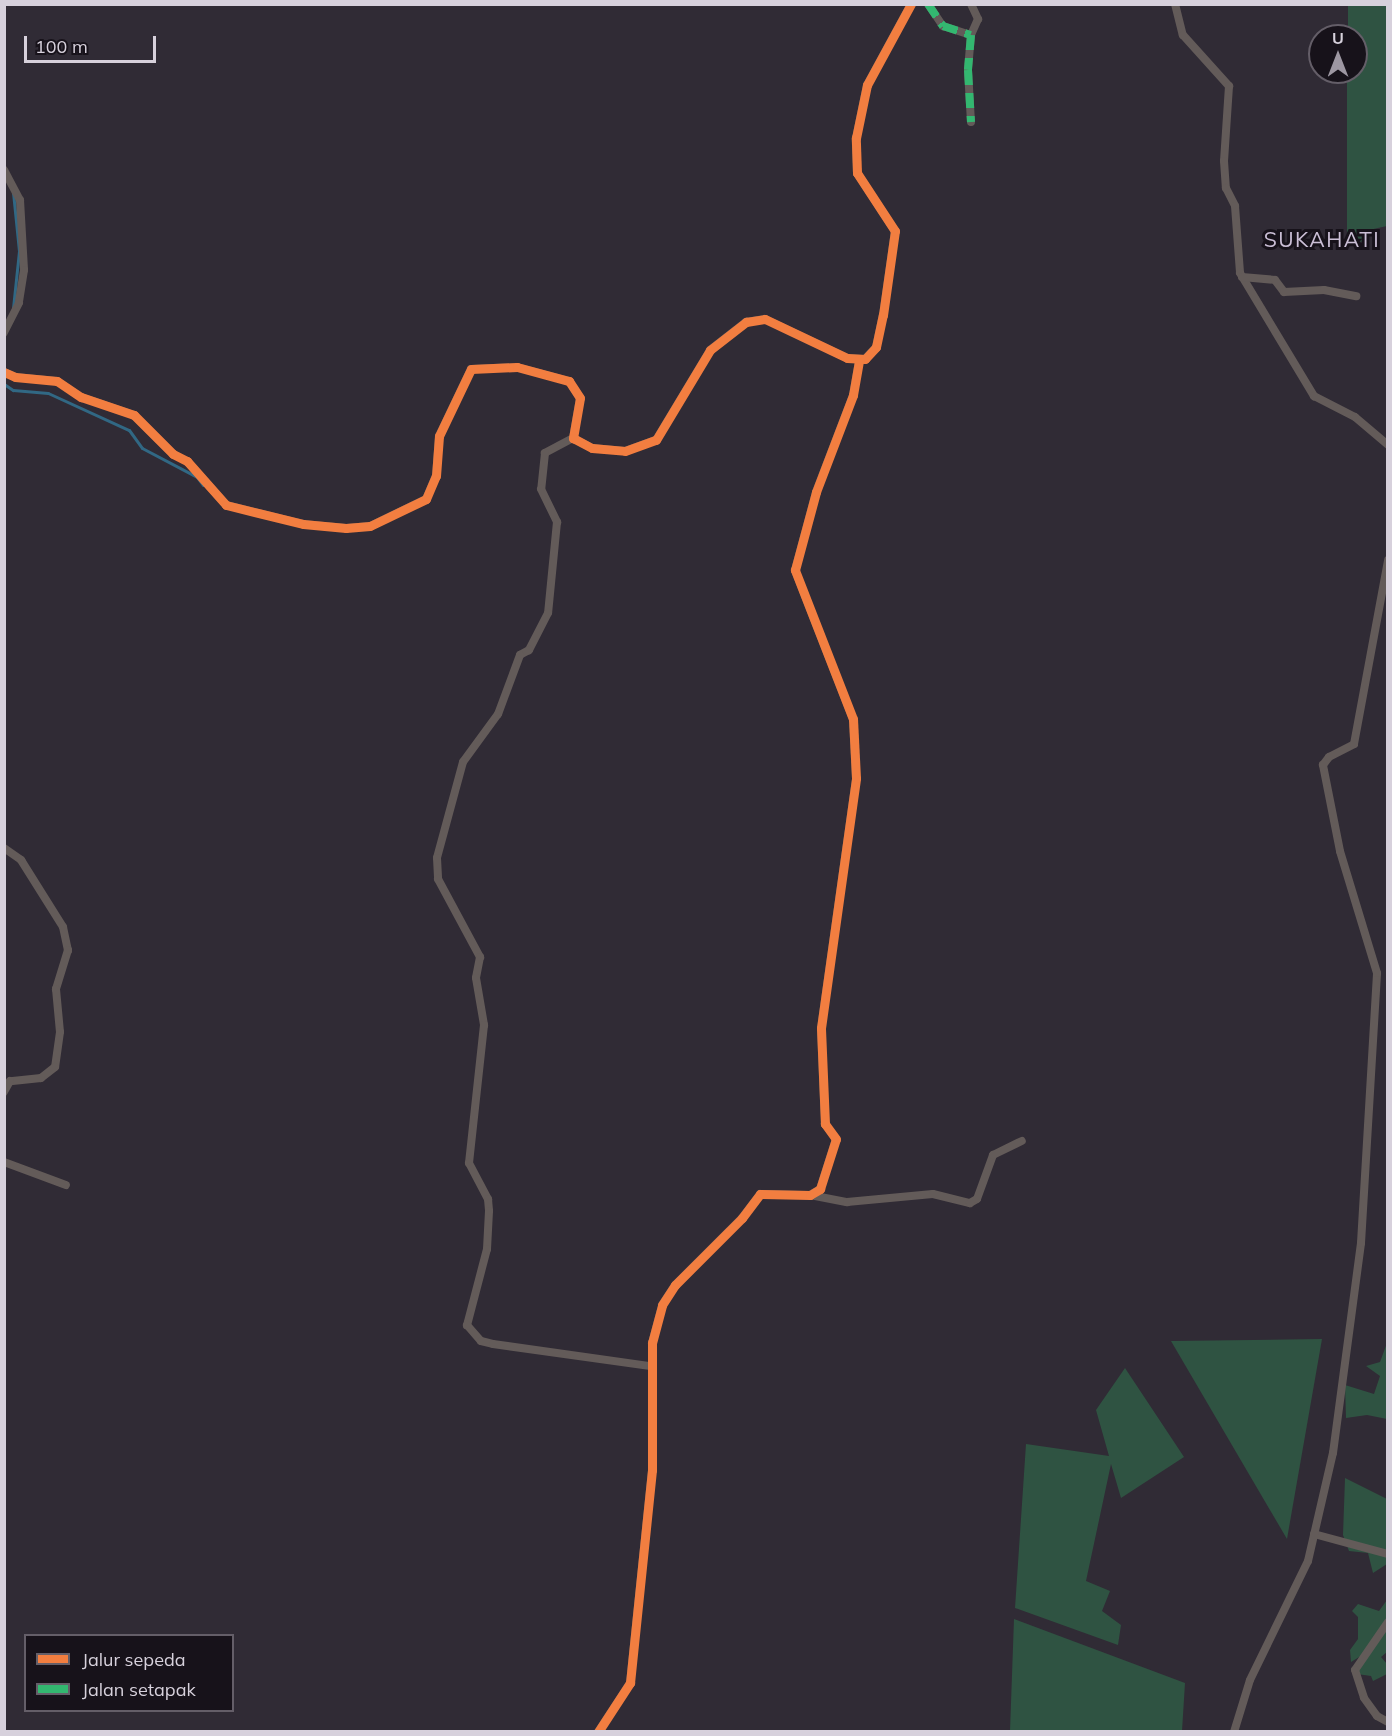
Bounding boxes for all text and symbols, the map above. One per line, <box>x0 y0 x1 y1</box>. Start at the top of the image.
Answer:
scale bar <box>27 24 159 62</box>
north arrow <box>1308 24 1368 84</box>
text: U <box>1332 28 1344 48</box>
text: 100 m <box>35 35 88 58</box>
district label: SUKAHATI <box>1264 226 1380 252</box>
legend <box>24 1634 234 1712</box>
text: Jalur sepeda <box>82 1648 186 1671</box>
text: Jalan setapak <box>82 1678 196 1701</box>

